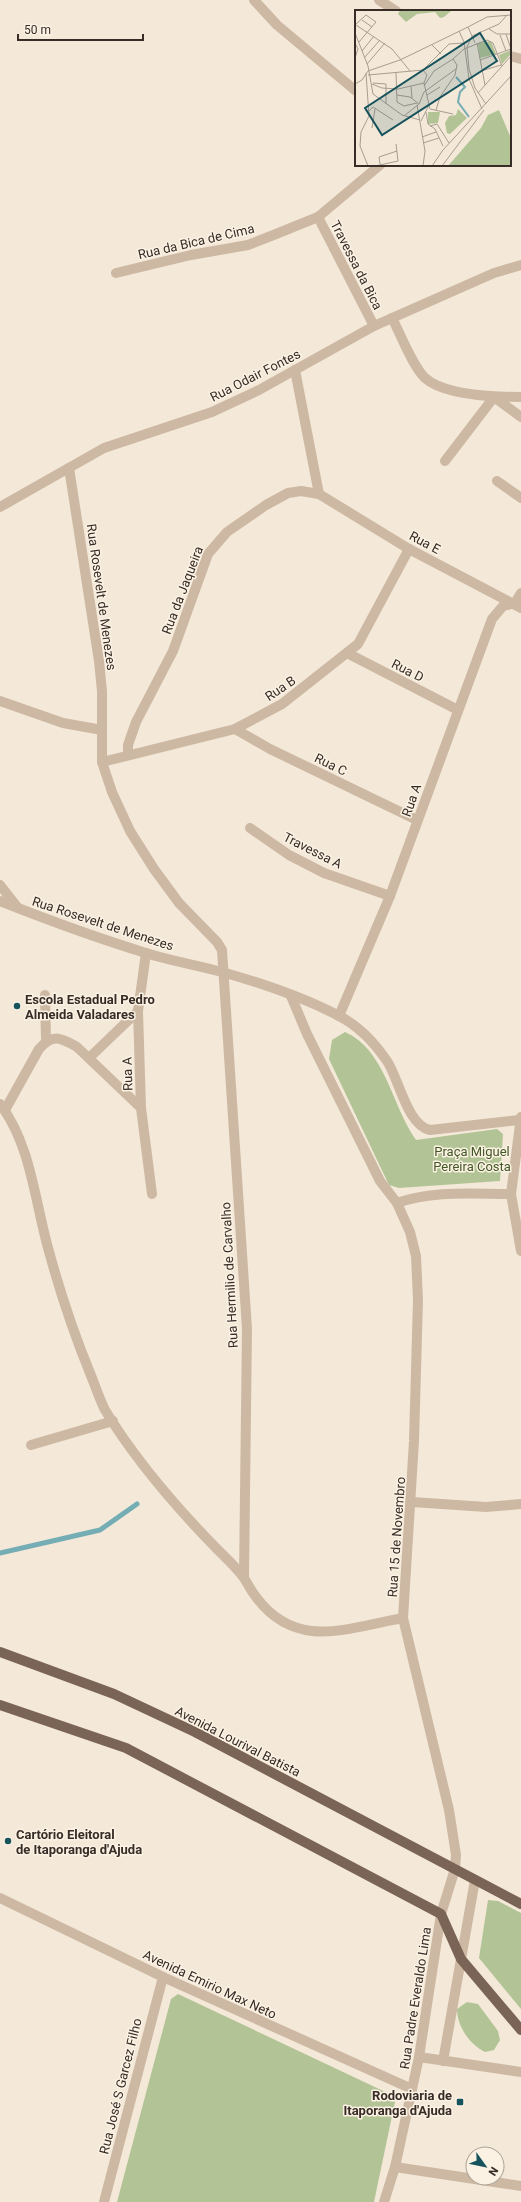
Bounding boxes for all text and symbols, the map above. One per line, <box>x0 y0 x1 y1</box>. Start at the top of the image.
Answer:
inset map <box>355 10 511 166</box>
scale bar <box>18 16 143 42</box>
text: 50 m <box>24 23 51 37</box>
street label: Travessa da Bica <box>328 218 385 312</box>
street label: Rua da Bica de Cima <box>136 221 256 262</box>
street label: Rua Odair Fontes <box>208 346 303 405</box>
street label: Rua Rosevelt de Menezes <box>84 523 119 672</box>
street label: Rua E <box>407 528 443 557</box>
street label: Rua da Jaqueira <box>159 544 206 636</box>
street label: Rua D <box>389 656 426 685</box>
street label: Rua B <box>262 673 298 704</box>
street label: Rua C <box>312 750 349 779</box>
street label: Rua A <box>399 781 424 819</box>
street label: Travessa A <box>281 829 345 872</box>
street label: Rua Rosevelt de Menezes <box>30 893 176 954</box>
place label: Escola Estadual Pedro Almeida Valadares <box>25 992 155 1022</box>
marker: Escola Estadual Pedro Almeida Valadares <box>12 1001 22 1011</box>
street label: Rua A <box>119 1056 136 1091</box>
park label: Praça Miguel Pereira Costa <box>433 1144 511 1174</box>
street label: Rua Hermilio de Carvalho <box>218 1202 241 1348</box>
street label: Rua 15 de Novembro <box>385 1476 408 1598</box>
street label: Avenida Lourival Batista <box>173 1703 303 1780</box>
place label: Cartório Eleitoral de Itaporanga d'Ajuda <box>16 1827 142 1857</box>
marker: Cartório Eleitoral de Itaporanga d'Ajuda <box>3 1836 13 1846</box>
street label: Rua Padre Everaldo Lima <box>397 1926 434 2070</box>
street label: Avenida Emirio Max Neto <box>141 1947 279 2022</box>
street label: Rua José S Garcez Filho <box>96 2017 145 2156</box>
place label: Rodoviaria de Itaporanga d'Ajuda <box>343 2088 452 2118</box>
marker: Rodoviaria de Itaporanga d'Ajuda <box>455 2097 465 2107</box>
north arrow <box>465 2146 505 2186</box>
text: N <box>485 2164 501 2178</box>

